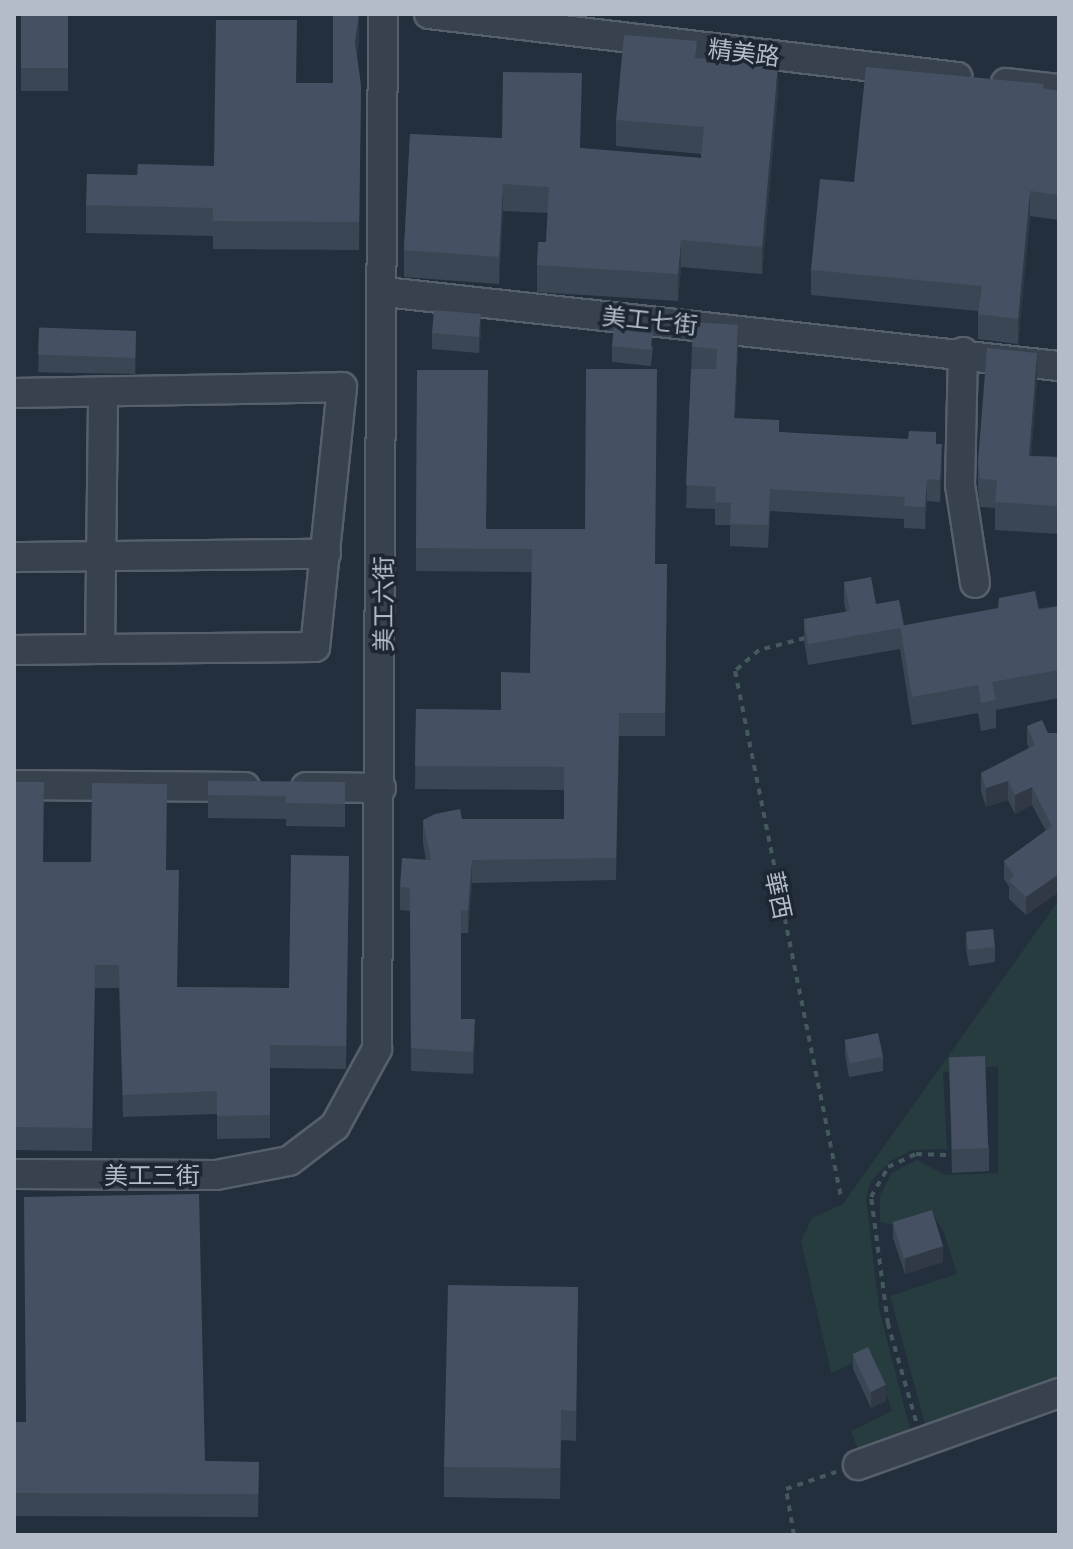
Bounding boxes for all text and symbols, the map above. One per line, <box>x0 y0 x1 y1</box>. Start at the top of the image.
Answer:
street label: 精美路 <box>707 33 781 71</box>
street label: 美工七街 <box>601 301 699 339</box>
street label: 美工六街 <box>369 556 397 652</box>
street label: 華西 <box>760 869 798 921</box>
street label: 美工三街 <box>104 1161 200 1189</box>

